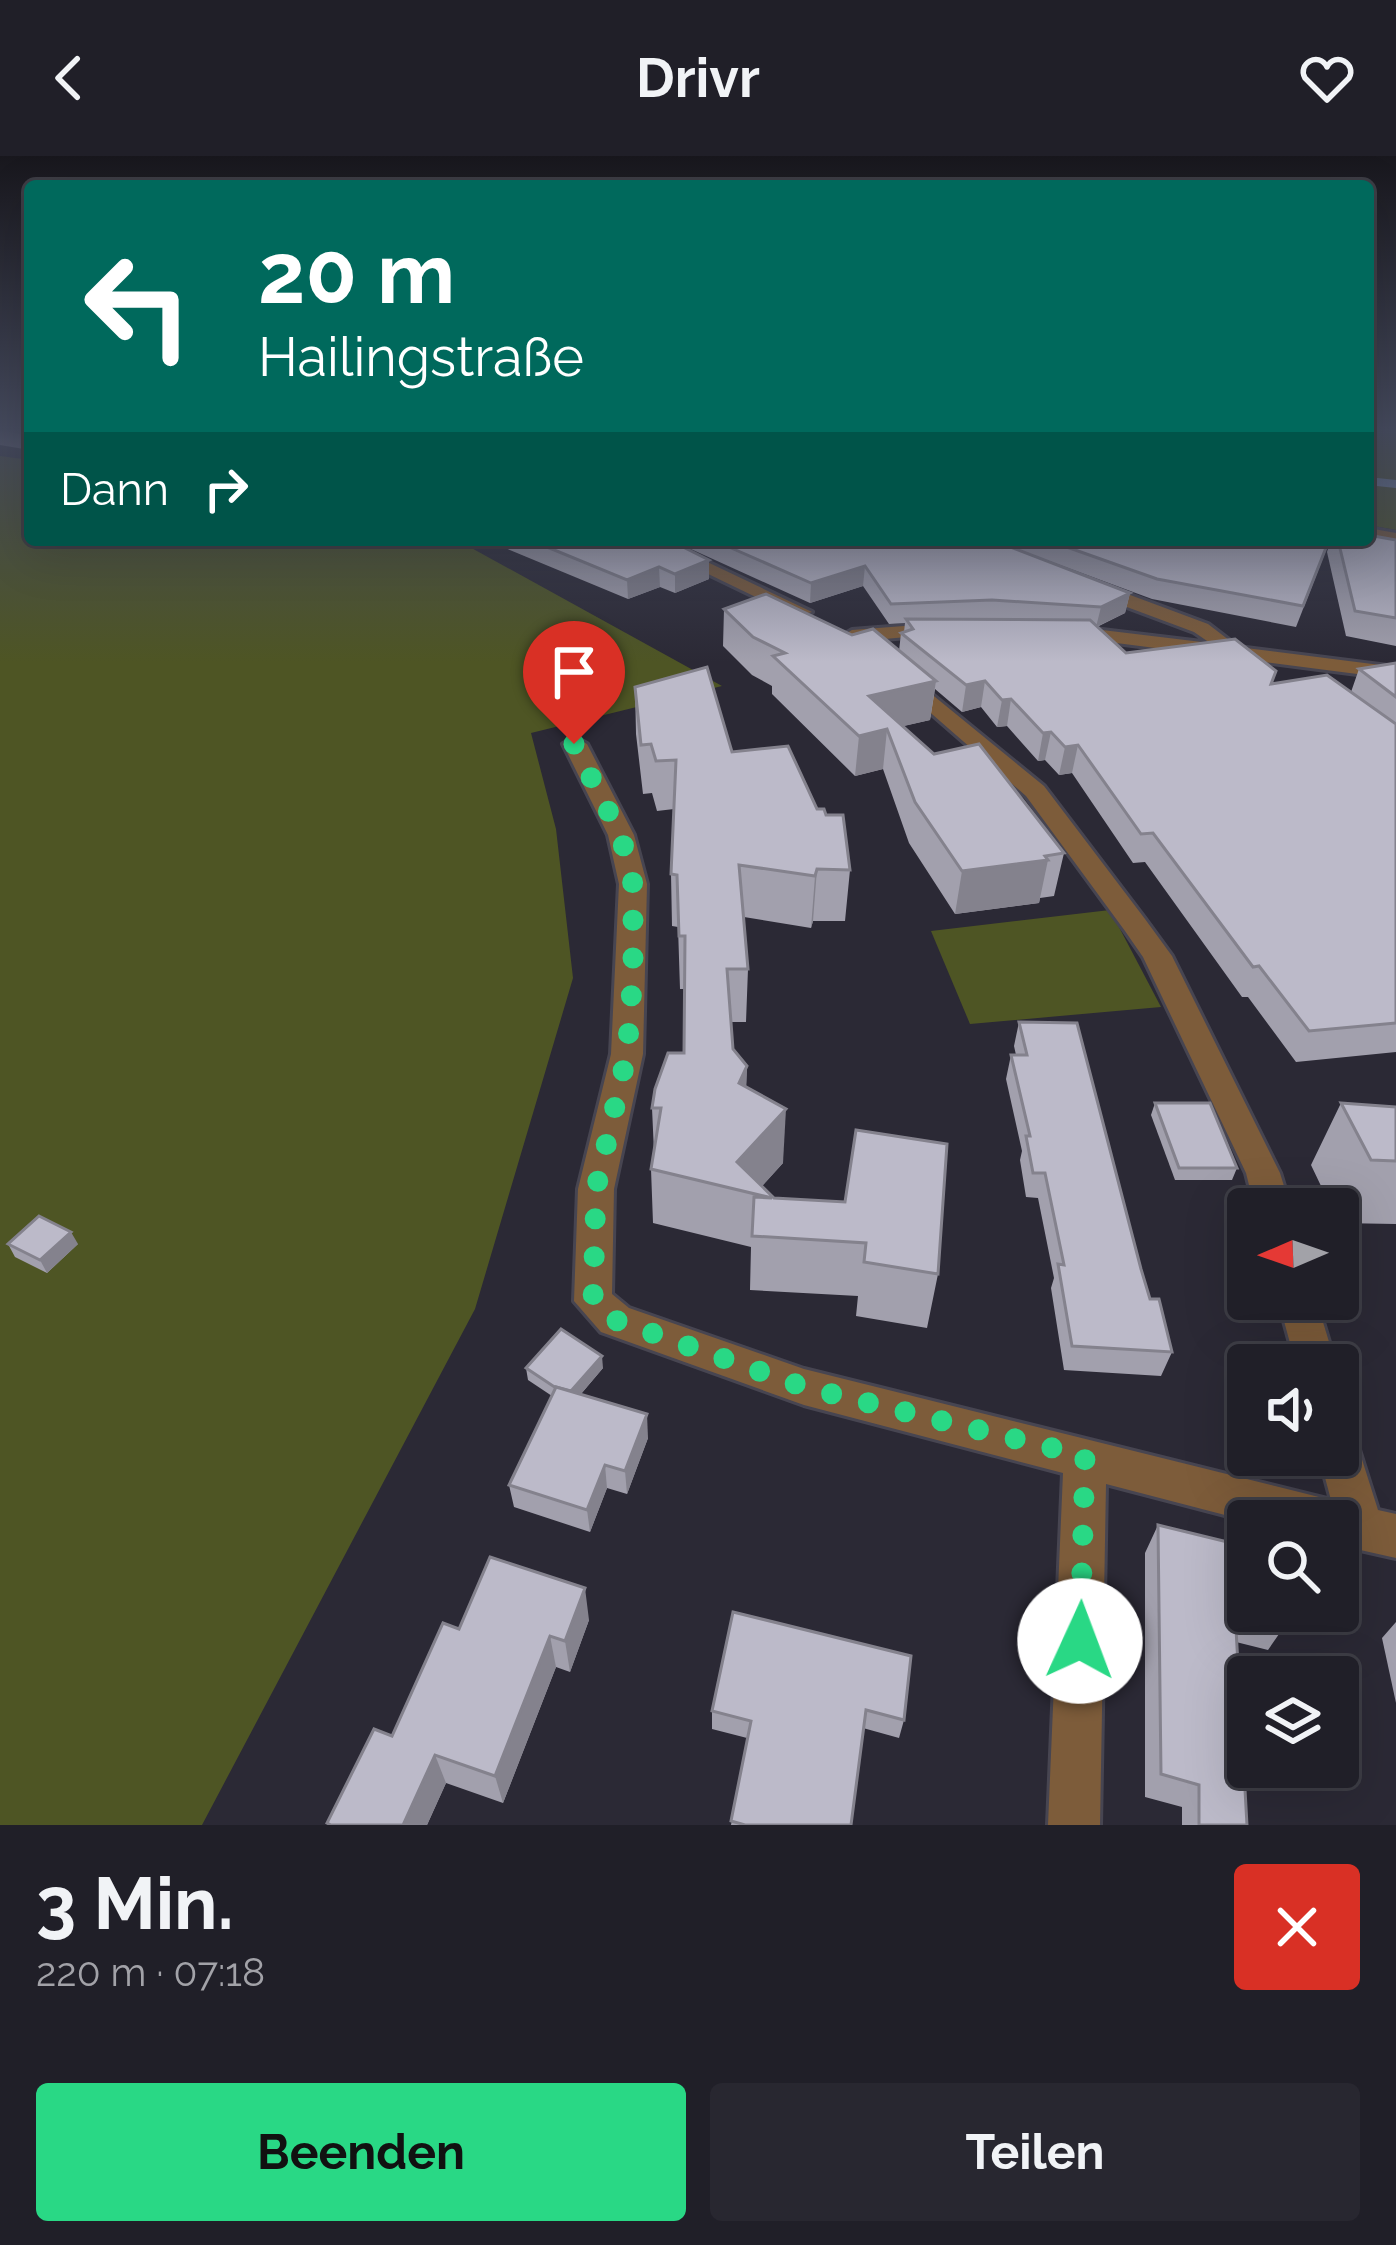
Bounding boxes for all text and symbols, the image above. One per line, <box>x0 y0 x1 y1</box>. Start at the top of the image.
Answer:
icon: back <box>36 45 102 111</box>
icon: heart <box>1294 45 1360 111</box>
text: Drivr <box>636 46 760 110</box>
text: 20 m <box>258 224 455 323</box>
icon: left <box>60 228 216 384</box>
text: Hailingstraße <box>258 325 584 389</box>
icon: right <box>193 456 259 522</box>
text: Dann <box>60 463 169 516</box>
pin <box>523 621 625 744</box>
icon: arrive <box>541 639 607 705</box>
north arrow <box>1227 1188 1359 1320</box>
map controls <box>1227 1188 1359 1788</box>
button: sound <box>1227 1344 1359 1476</box>
button: search <box>1227 1500 1359 1632</box>
position arrow <box>1017 1578 1143 1704</box>
button: layers <box>1227 1656 1359 1788</box>
text: 3 Min. <box>36 1861 234 1946</box>
button: close <box>1234 1864 1360 1990</box>
text: 220 m · 07:18 <box>36 1949 265 1995</box>
button: Beenden <box>36 2083 686 2221</box>
button: Teilen <box>710 2083 1360 2221</box>

